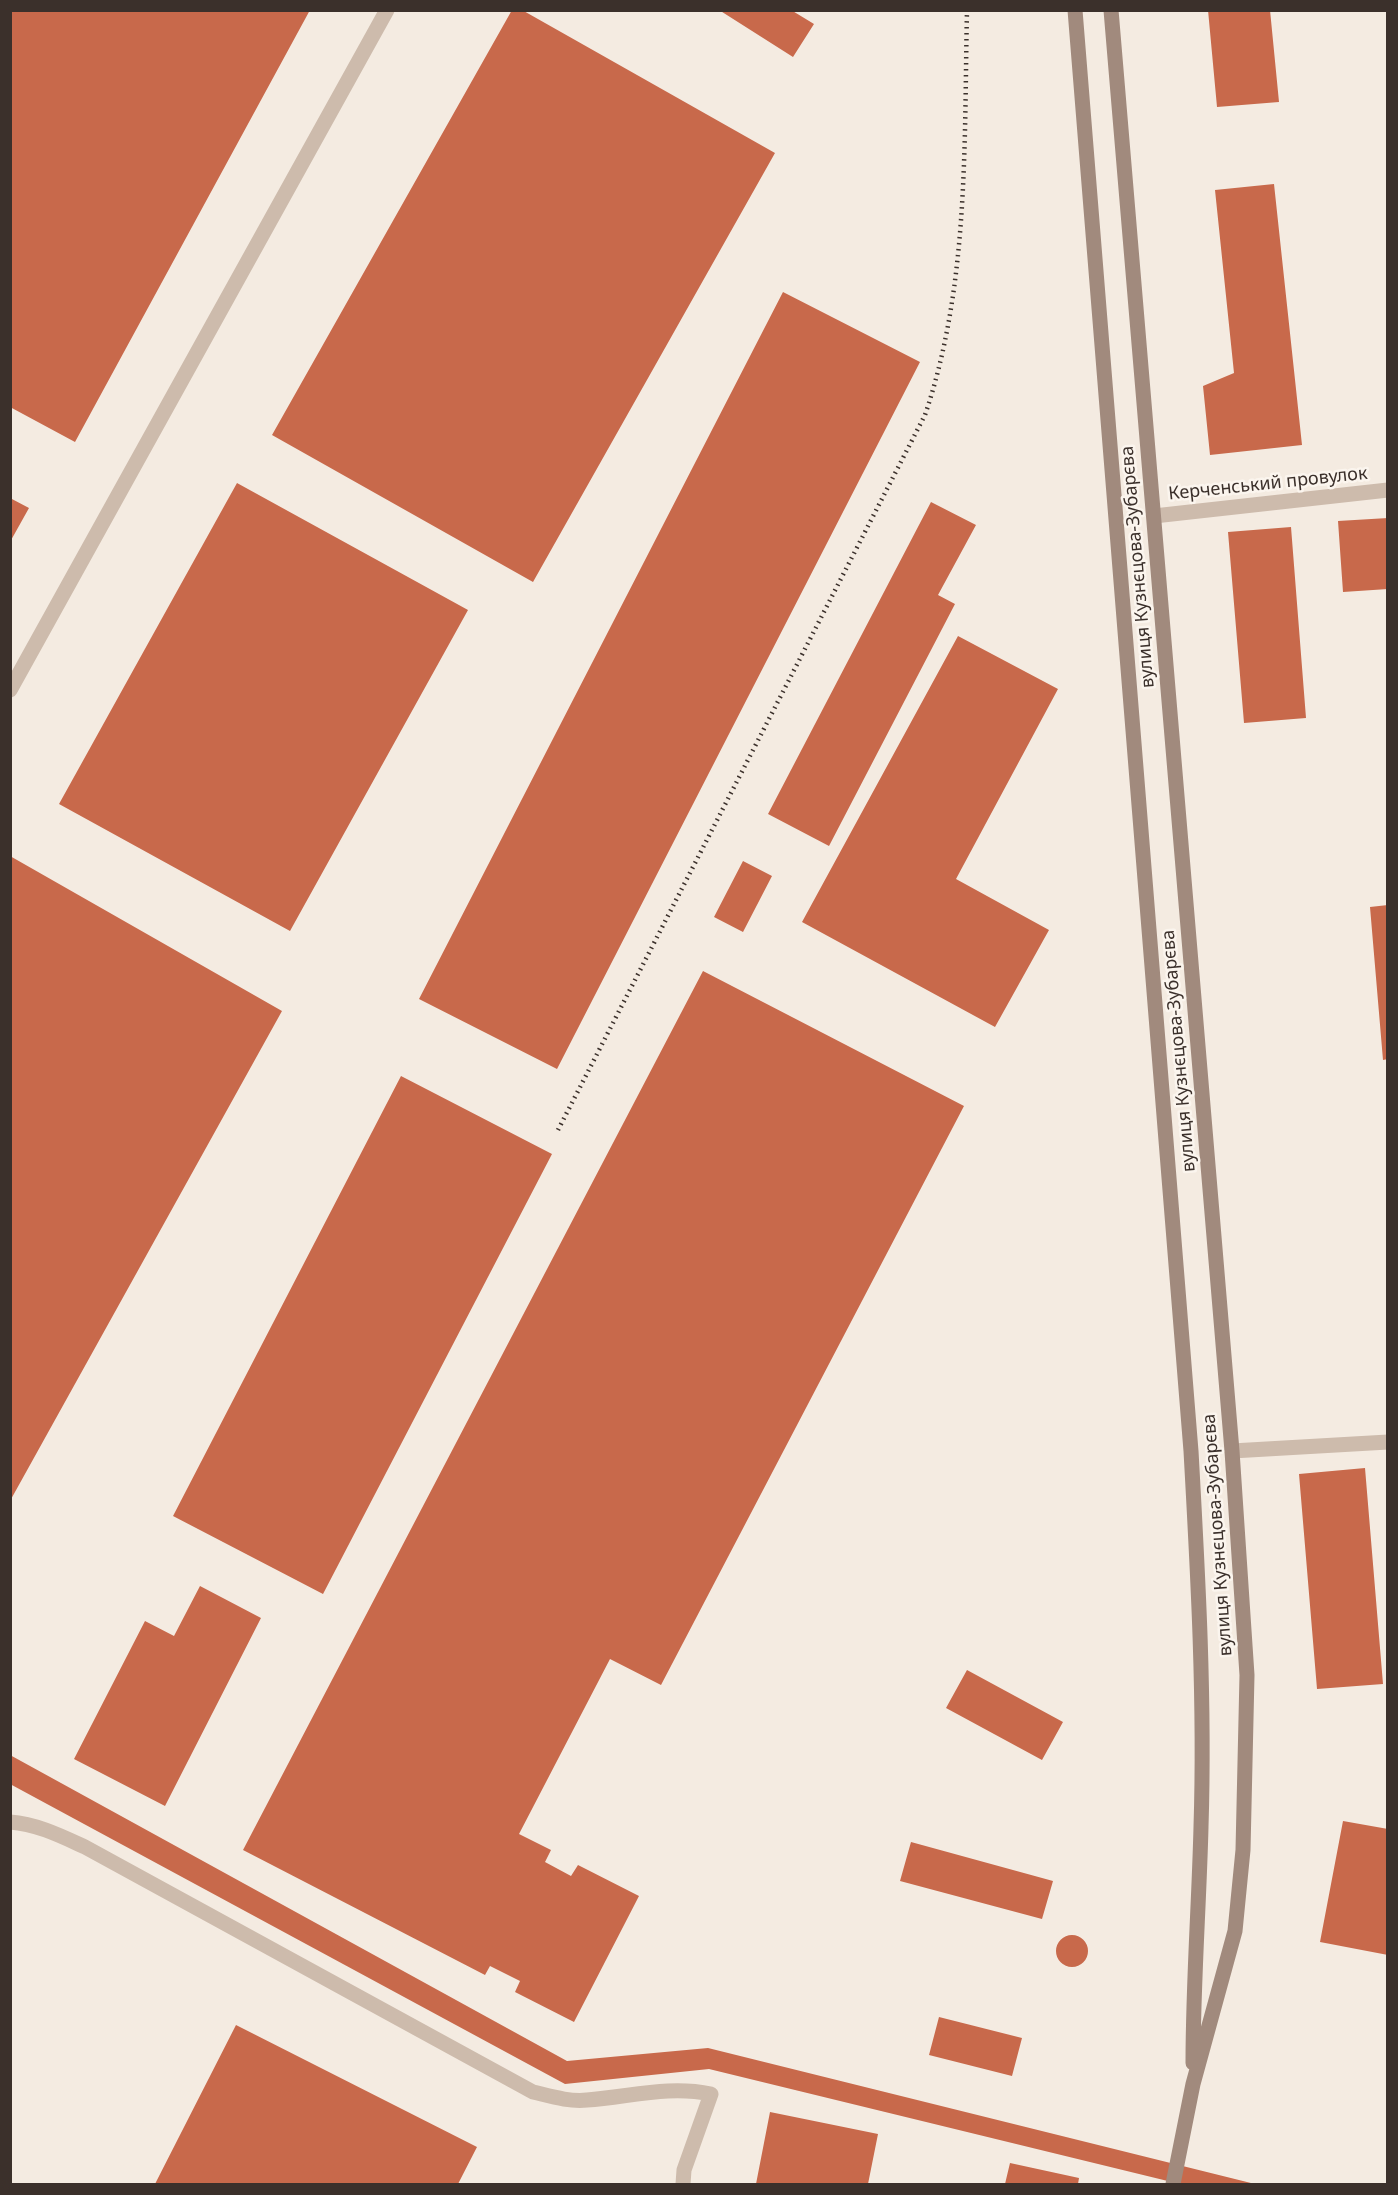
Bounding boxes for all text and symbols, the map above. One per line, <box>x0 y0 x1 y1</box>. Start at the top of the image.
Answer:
street label: вулиця Кузнєцова-Зубарєва <box>1117 445 1159 689</box>
street label: Керченський провулок <box>1167 463 1369 505</box>
street label: вулиця Кузнєцова-Зубарєва <box>1158 929 1200 1173</box>
street label: вулиця Кузнєцова-Зубарєва <box>1199 1413 1237 1657</box>

